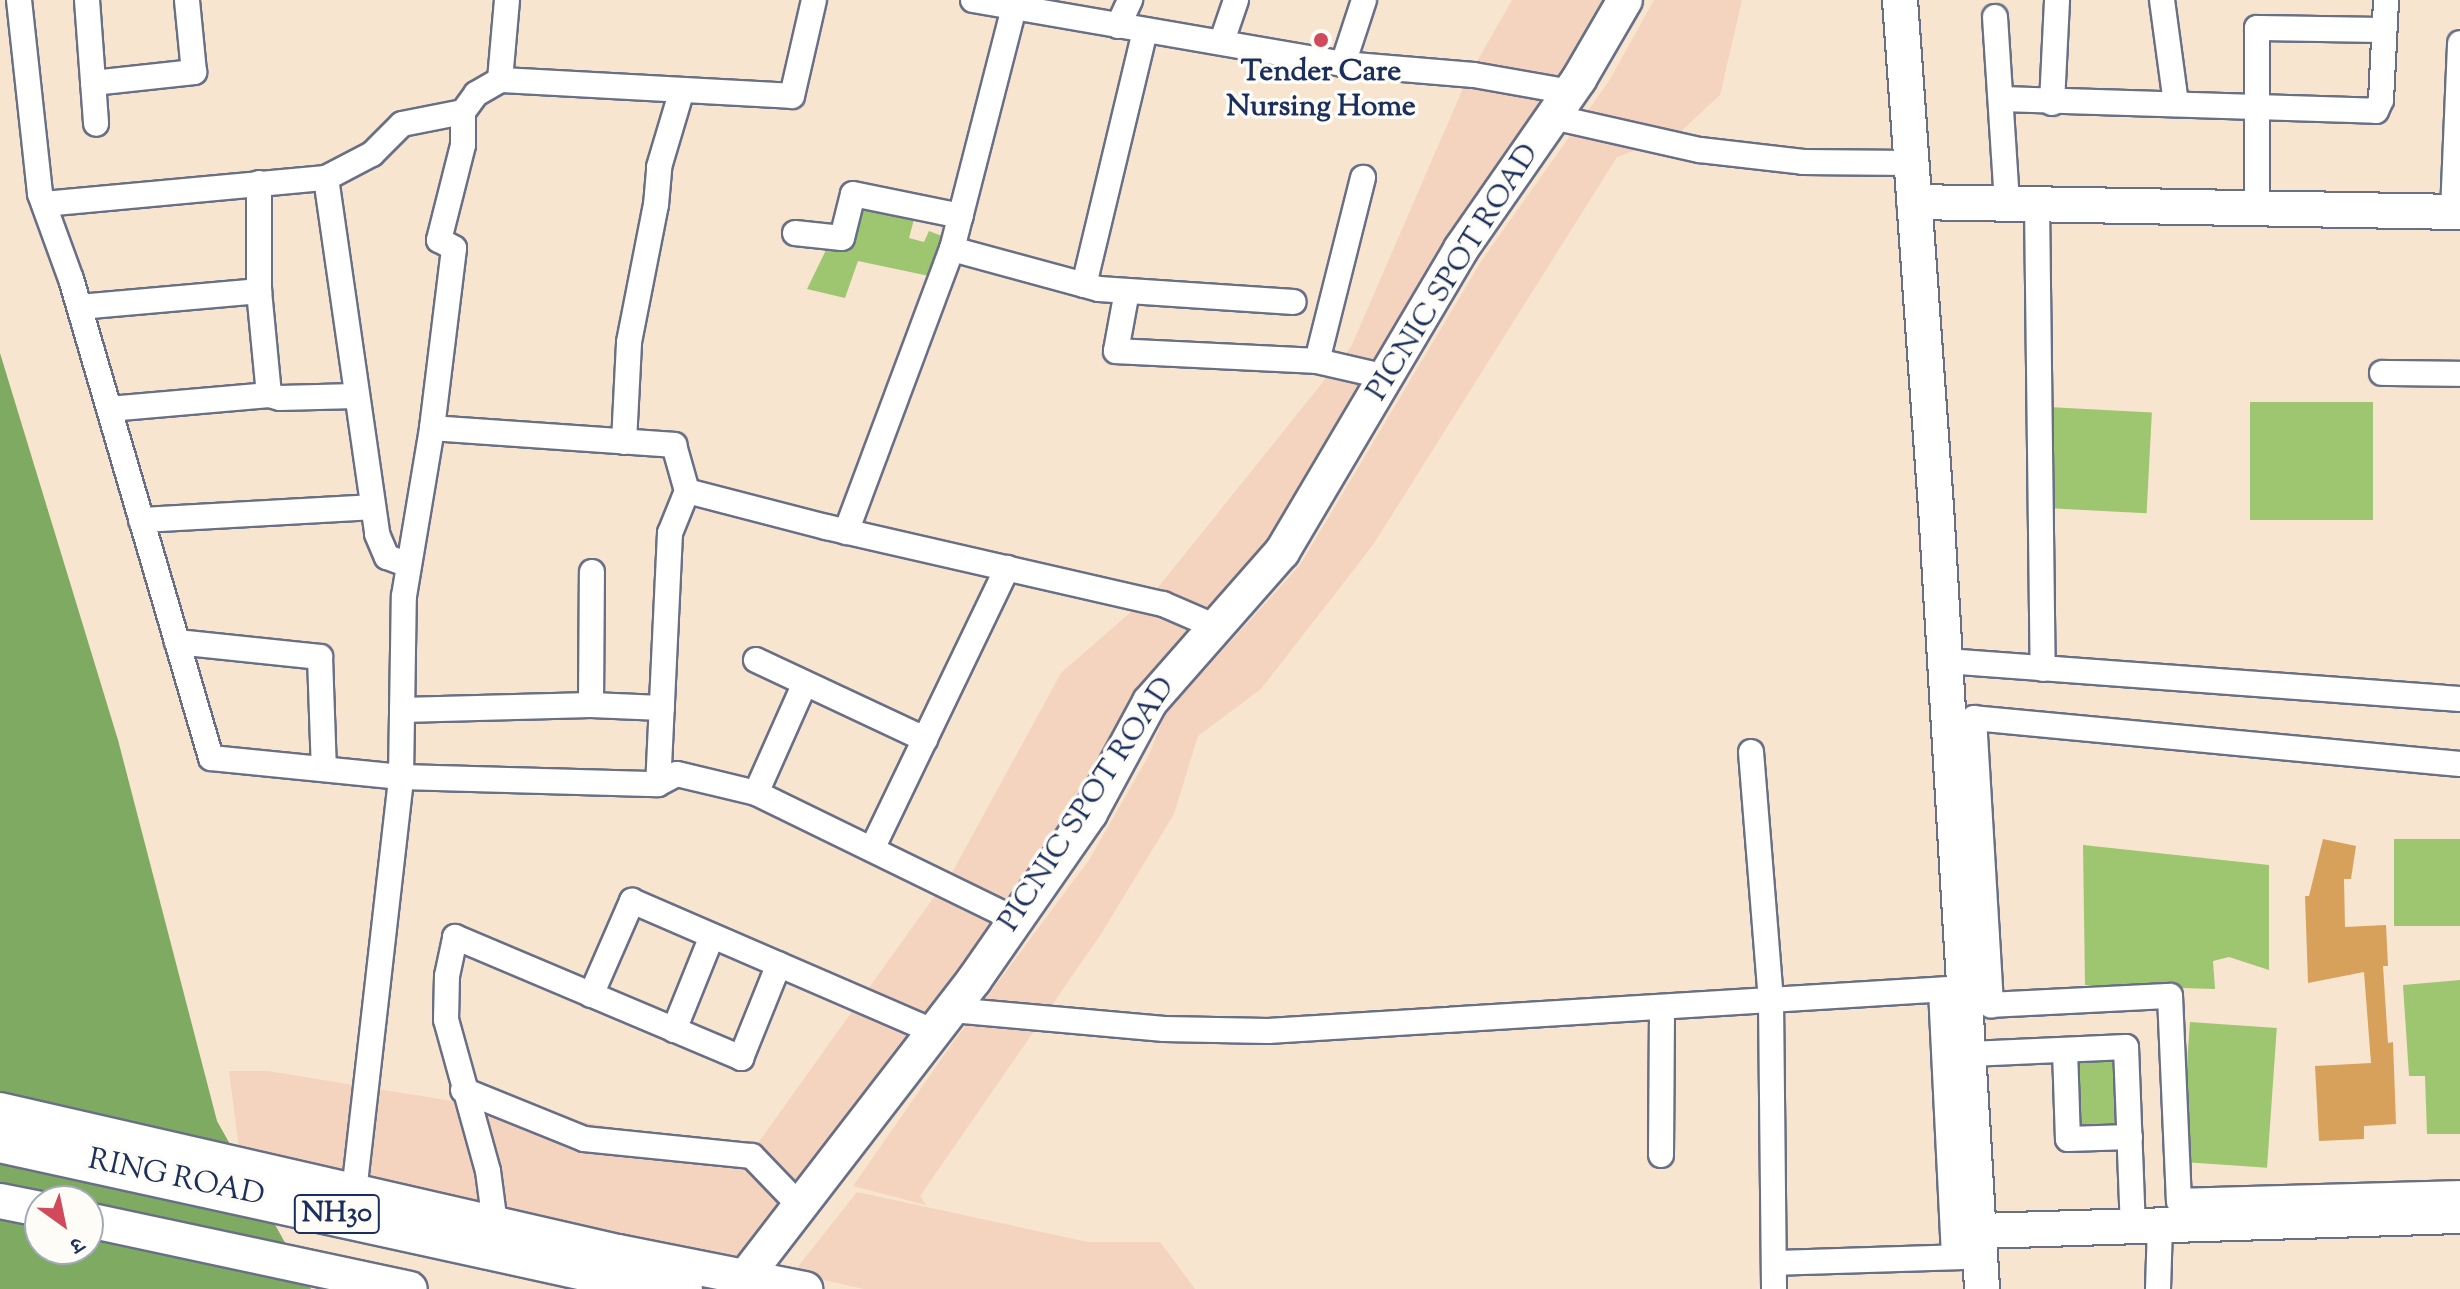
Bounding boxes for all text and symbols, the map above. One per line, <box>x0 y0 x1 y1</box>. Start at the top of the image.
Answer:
marker: Tender Care Nursing Home <box>1310 29 1332 51</box>
place label: Tender Care Nursing Home <box>1226 55 1416 126</box>
street label: PICNIC SPOT ROAD <box>1360 138 1548 408</box>
street label: PICNIC SPOT ROAD <box>992 671 1184 939</box>
street label: RING ROAD <box>85 1143 267 1215</box>
north arrow <box>24 1185 104 1265</box>
road number: NH30 <box>293 1190 381 1238</box>
text: उ <box>63 1227 89 1260</box>

